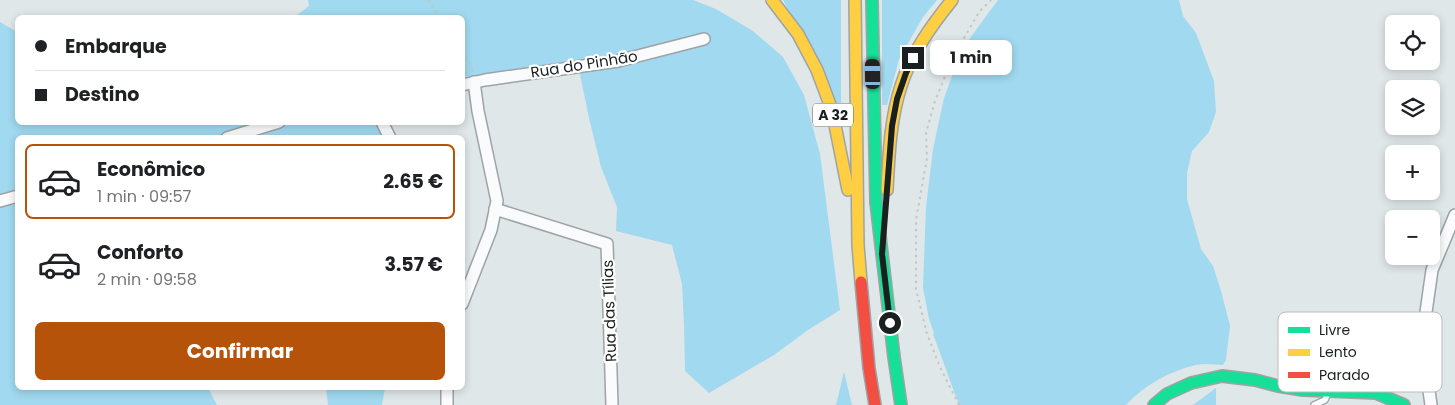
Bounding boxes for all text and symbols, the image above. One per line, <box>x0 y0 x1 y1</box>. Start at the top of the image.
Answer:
map controls <box>1385 15 1440 265</box>
button: locate <box>1385 15 1440 70</box>
text: Embarque <box>65 33 167 60</box>
callout: 1 min <box>930 40 1013 76</box>
street label: Rua do Pinhão <box>529 45 639 83</box>
text: 1 min <box>950 46 992 69</box>
route end <box>902 47 924 69</box>
car <box>865 59 880 89</box>
button: layers <box>1385 80 1440 135</box>
text: Destino <box>65 81 139 108</box>
road number: A 32 <box>813 104 853 126</box>
button: + <box>1385 145 1440 200</box>
text: Econômico <box>97 156 205 183</box>
icon: car <box>37 159 82 204</box>
text: 2.65 € <box>383 168 443 195</box>
text: 1 min · 09:57 <box>97 185 191 208</box>
button: − <box>1385 210 1440 265</box>
text: Conforto <box>97 239 183 266</box>
icon: car <box>37 242 82 287</box>
text: 3.57 € <box>384 251 443 278</box>
street label: Rua das Tílias <box>597 259 621 362</box>
text: 2 min · 09:58 <box>97 268 197 291</box>
route start <box>879 312 901 334</box>
legend <box>1278 312 1442 392</box>
text: Livre <box>1319 320 1351 340</box>
button: Confirmar <box>35 322 445 380</box>
text: Lento <box>1319 342 1357 362</box>
text: Parado <box>1319 365 1370 385</box>

